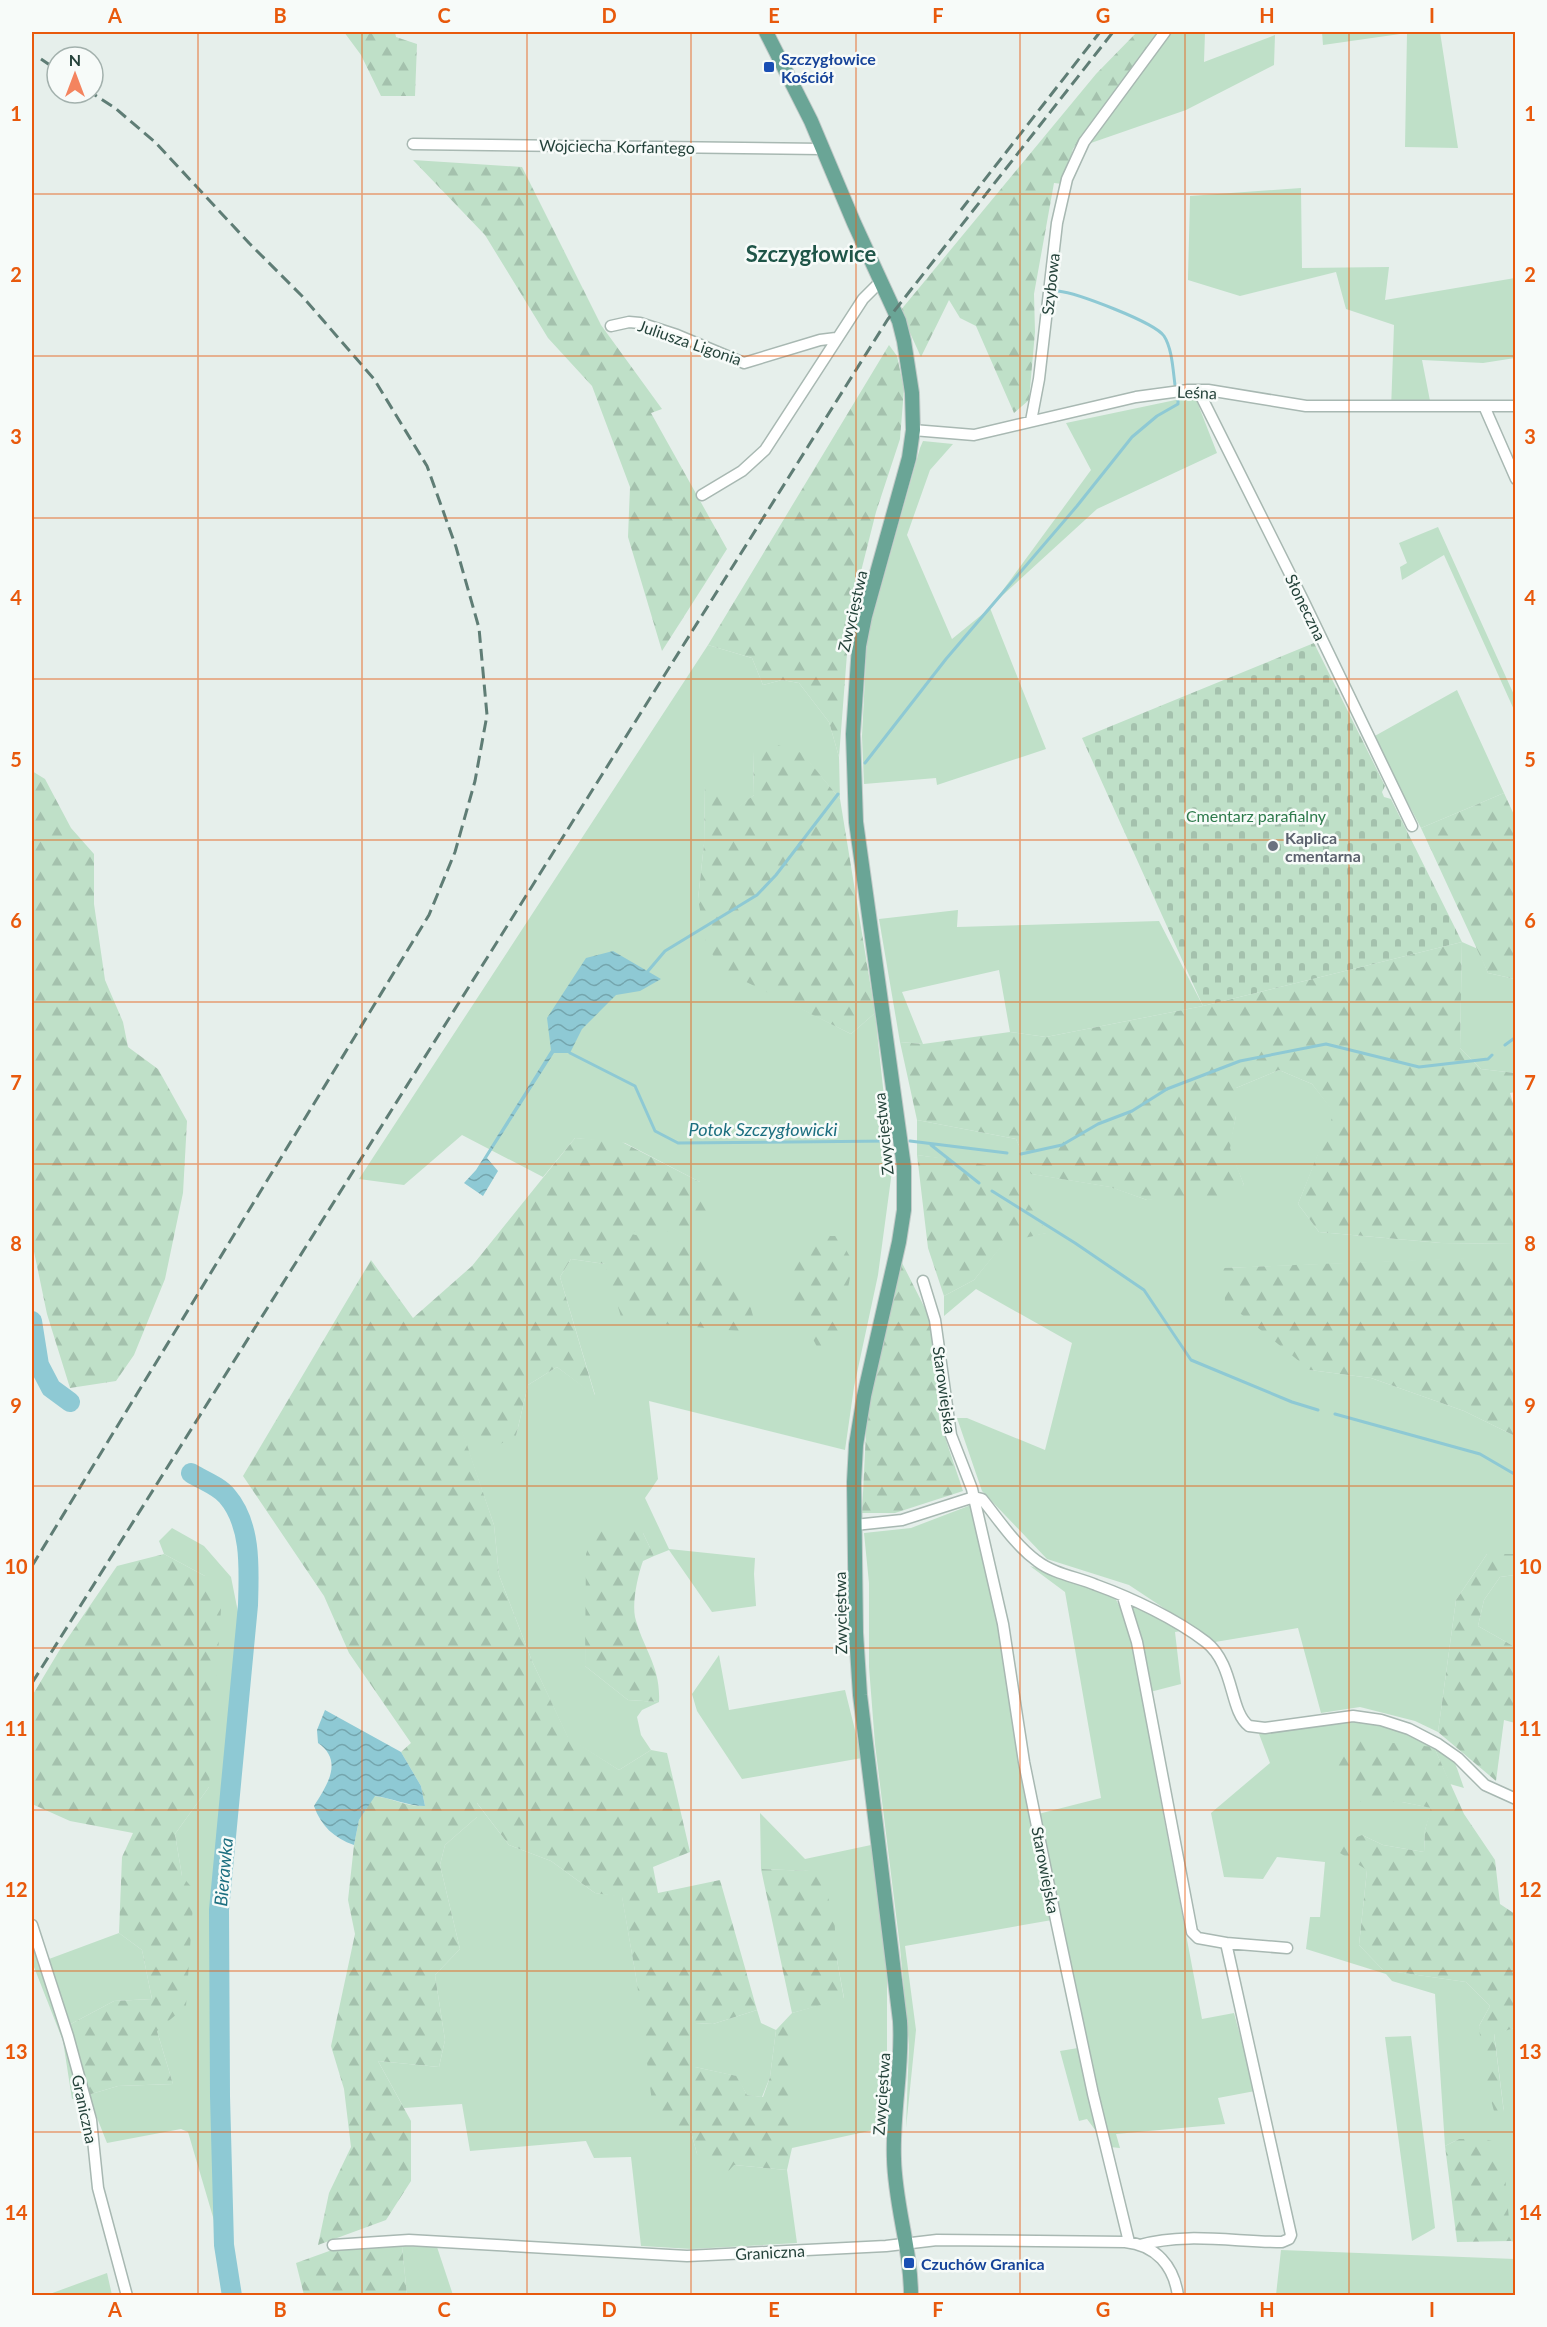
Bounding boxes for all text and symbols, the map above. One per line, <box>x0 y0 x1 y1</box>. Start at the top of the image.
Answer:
text: A <box>107 3 122 27</box>
text: B <box>273 3 287 27</box>
text: C <box>437 3 451 27</box>
text: D <box>601 3 617 27</box>
text: E <box>768 3 780 27</box>
text: F <box>932 3 944 27</box>
text: G <box>1096 3 1110 27</box>
text: H <box>1259 3 1275 27</box>
text: I <box>1429 3 1435 27</box>
north arrow <box>45 45 105 105</box>
place label: Szczygłowice Kościół <box>781 49 876 86</box>
text: N <box>69 50 81 69</box>
marker: Szczygłowice Kościół <box>762 60 776 74</box>
text: 1 <box>10 101 22 125</box>
text: 1 <box>1524 101 1536 125</box>
street label: Wojciecha Korfantego <box>539 135 695 157</box>
district label: Szczygłowice <box>746 240 876 267</box>
street label: Szybowa <box>1037 252 1063 316</box>
text: 2 <box>10 262 22 286</box>
text: 2 <box>1524 262 1536 286</box>
street label: Juliusza Ligonia <box>636 315 744 369</box>
street label: Leśna <box>1177 382 1217 402</box>
text: 3 <box>10 424 22 448</box>
text: 3 <box>1524 424 1536 448</box>
street label: Zwycięstwa <box>833 569 871 653</box>
street label: Słoneczna <box>1282 571 1330 643</box>
text: 4 <box>10 585 22 609</box>
text: 4 <box>1524 585 1536 609</box>
text: 5 <box>10 747 22 771</box>
text: 5 <box>1524 747 1536 771</box>
park label: Cmentarz parafialny <box>1186 806 1327 825</box>
place label: Kaplica cmentarna <box>1285 828 1361 865</box>
marker: Kaplica cmentarna <box>1266 839 1280 853</box>
text: 6 <box>10 908 22 932</box>
text: 6 <box>1524 908 1536 932</box>
text: 7 <box>10 1070 22 1094</box>
text: 7 <box>1524 1070 1536 1094</box>
street label: Zwycięstwa <box>869 1092 897 1176</box>
water label: Potok Szczygłowicki <box>689 1118 837 1140</box>
text: 8 <box>10 1231 22 1255</box>
text: 8 <box>1524 1231 1536 1255</box>
street label: Starowiejska <box>929 1345 961 1435</box>
text: 9 <box>10 1393 22 1417</box>
text: 9 <box>1524 1393 1536 1417</box>
text: 10 <box>4 1554 28 1578</box>
text: 10 <box>1518 1554 1542 1578</box>
street label: Zwycięstwa <box>830 1571 850 1655</box>
text: 11 <box>4 1716 28 1740</box>
text: 11 <box>1518 1716 1542 1740</box>
street label: Starowiejska <box>1028 1825 1064 1915</box>
water label: Bierawka <box>209 1837 237 1907</box>
text: 12 <box>4 1877 28 1901</box>
text: 12 <box>1518 1877 1542 1901</box>
text: 13 <box>4 2039 28 2063</box>
text: 13 <box>1518 2039 1542 2063</box>
street label: Zwycięstwa <box>869 2052 893 2136</box>
street label: Graniczna <box>68 2073 102 2145</box>
text: 14 <box>4 2200 28 2224</box>
text: 14 <box>1518 2200 1542 2224</box>
street label: Graniczna <box>735 2241 805 2263</box>
place label: Czuchów Granica <box>921 2254 1045 2273</box>
marker: Czuchów Granica <box>902 2256 916 2270</box>
text: A <box>107 2297 122 2321</box>
text: B <box>273 2297 287 2321</box>
text: C <box>437 2297 451 2321</box>
text: D <box>601 2297 617 2321</box>
text: E <box>768 2297 780 2321</box>
text: F <box>932 2297 944 2321</box>
text: G <box>1096 2297 1110 2321</box>
text: H <box>1259 2297 1275 2321</box>
text: I <box>1429 2297 1435 2321</box>

